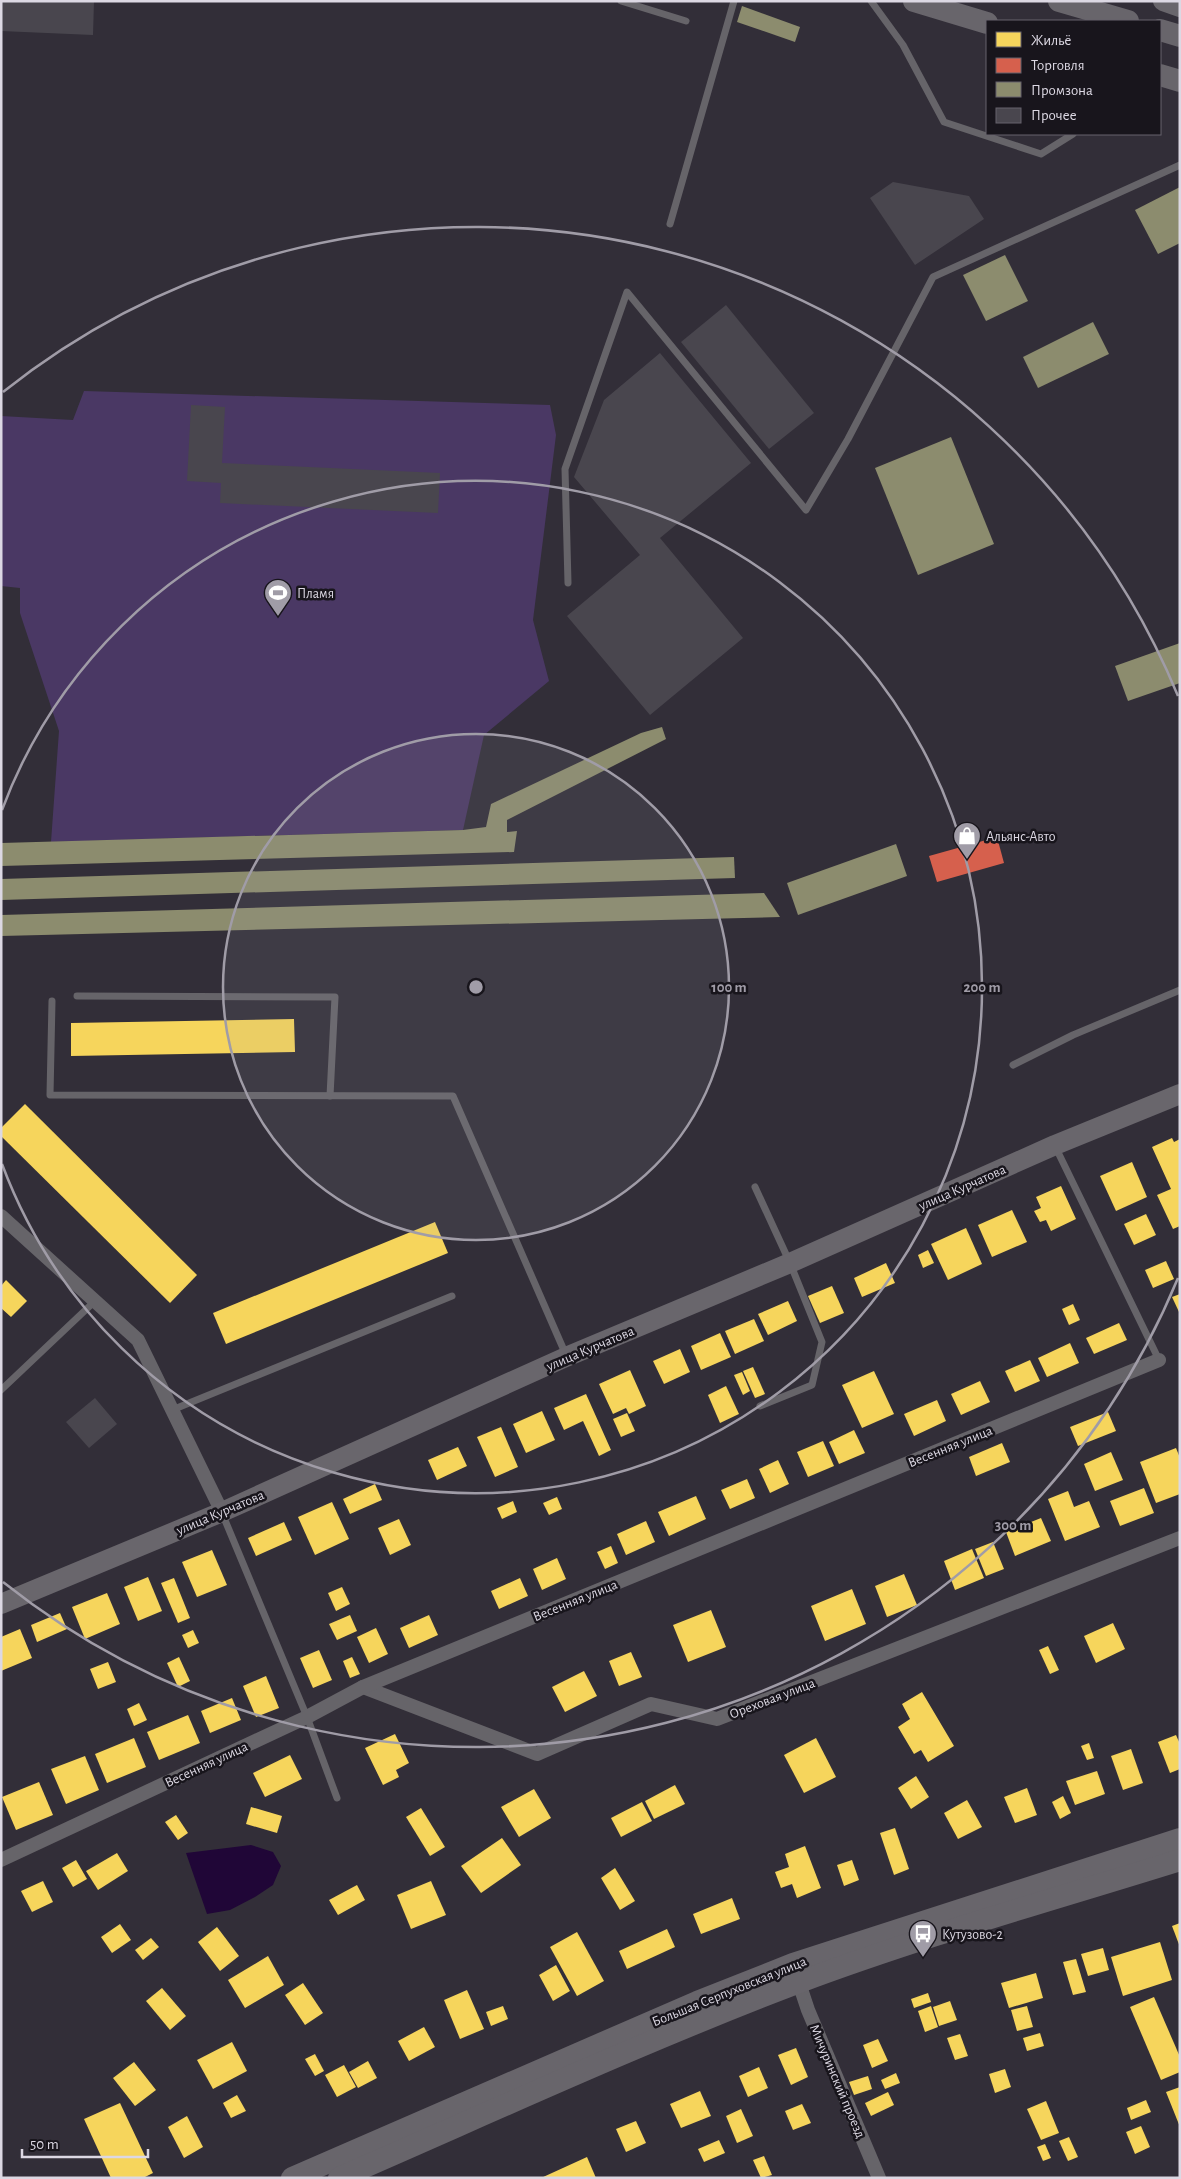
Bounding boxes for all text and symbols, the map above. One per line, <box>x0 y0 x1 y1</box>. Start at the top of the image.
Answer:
legend <box>986 20 1161 135</box>
text: Жильё <box>1031 33 1071 48</box>
text: Торговля <box>1031 58 1085 73</box>
text: Промзона <box>1031 83 1093 98</box>
text: Прочее <box>1031 108 1077 123</box>
sports icon: Пламя <box>263 578 293 617</box>
place label: Пламя <box>297 587 334 601</box>
shop icon: Альянс-Авто <box>952 821 982 860</box>
place label: Альянс-Авто <box>986 830 1056 844</box>
centre of rings <box>467 978 485 996</box>
text: 100 m <box>711 980 747 995</box>
text: 200 m <box>963 980 1001 995</box>
street label: улица Курчатова <box>916 1162 1009 1214</box>
street label: улица Курчатова <box>544 1324 637 1374</box>
street label: Весенняя улица <box>906 1423 995 1470</box>
street label: улица Курчатова <box>174 1488 267 1538</box>
text: 300 m <box>995 1518 1031 1533</box>
street label: Весенняя улица <box>531 1577 620 1624</box>
street label: Ореховая улица <box>728 1676 818 1722</box>
street label: Весенняя улица <box>163 1739 250 1790</box>
bus stop icon: Кутузово-2 <box>908 1919 938 1958</box>
place label: Кутузово-2 <box>942 1928 1003 1942</box>
street label: Большая Серпуховская улица <box>650 1954 809 2029</box>
street label: Мичуринский проезд <box>807 2023 867 2140</box>
scale bar <box>22 2126 149 2158</box>
text: 50 m <box>30 2137 59 2152</box>

